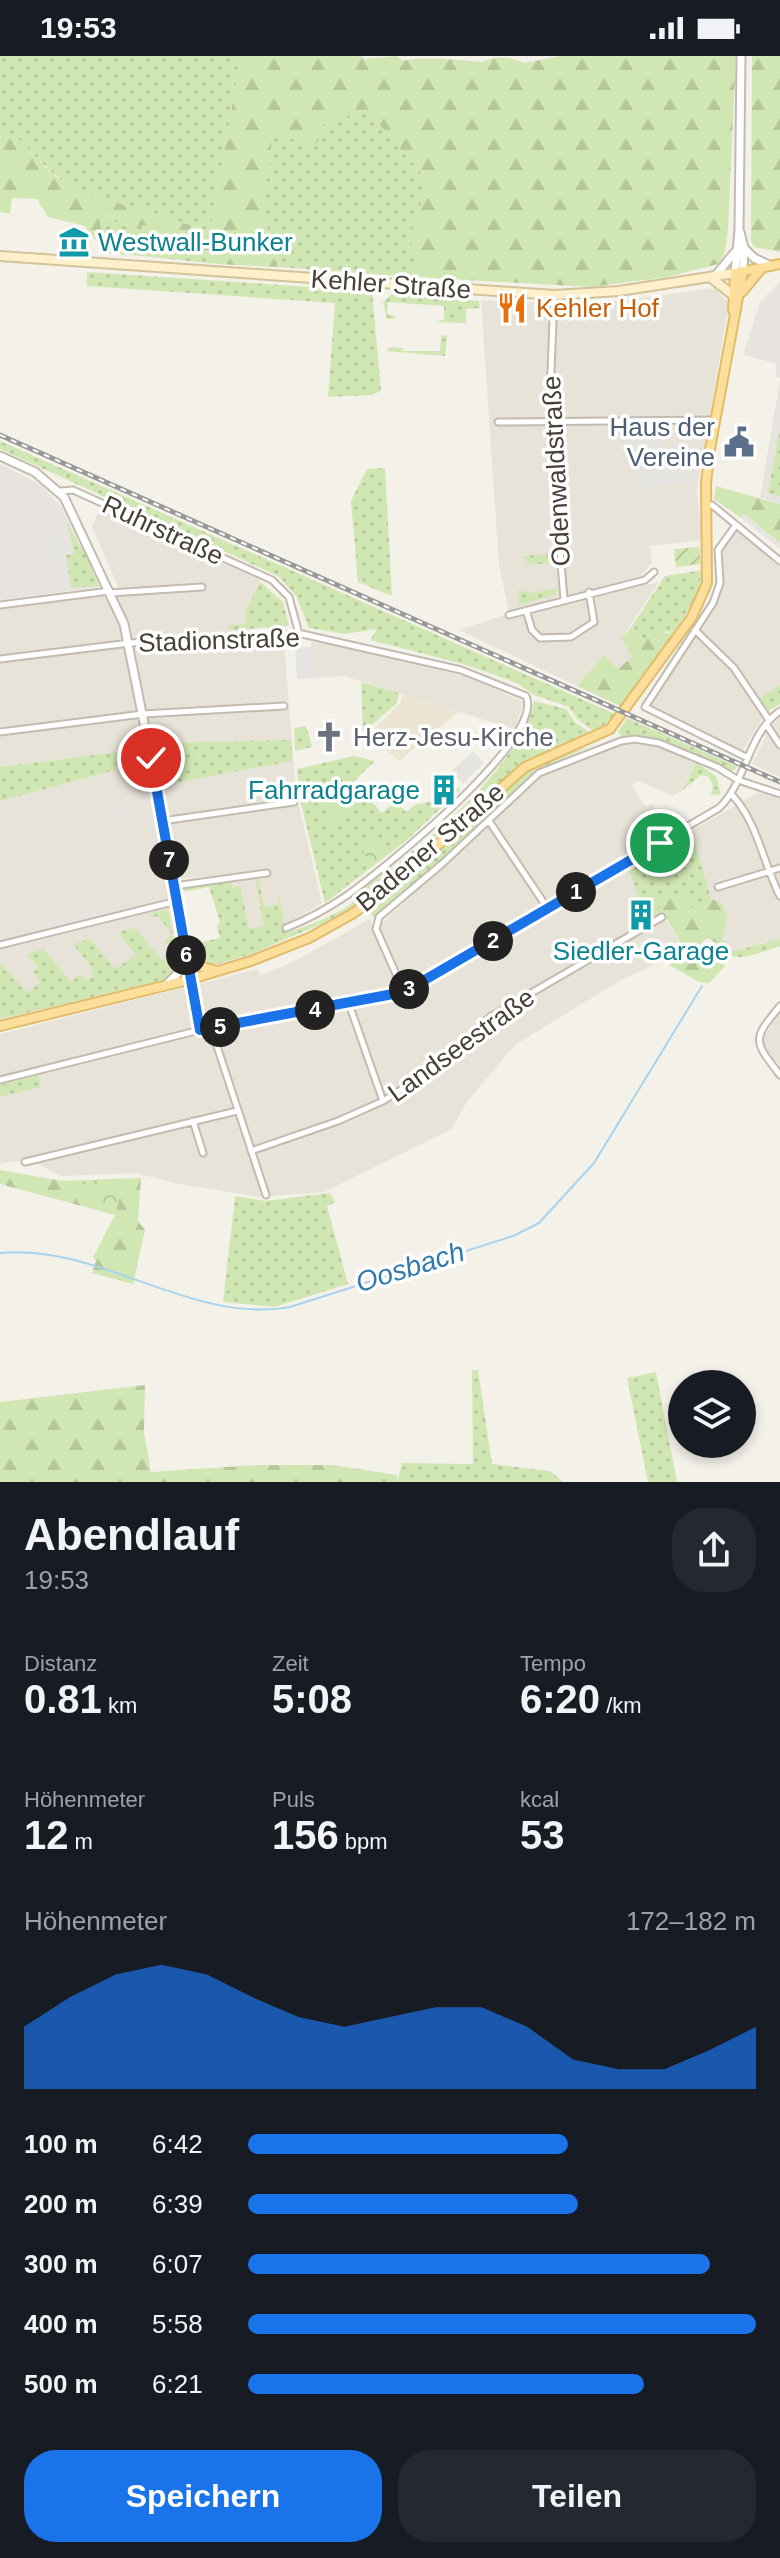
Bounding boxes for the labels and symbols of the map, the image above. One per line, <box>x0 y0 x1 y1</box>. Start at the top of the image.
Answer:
museum icon: Westwall-Bunker <box>57 225 91 259</box>
place label: Westwall-Bunker <box>98 227 293 257</box>
street label: Kehler Straße <box>310 263 472 305</box>
restaurant icon: Kehler Hof <box>495 291 529 325</box>
place label: Kehler Hof <box>536 293 660 323</box>
street label: Odenwaldstraße <box>536 375 576 567</box>
place label: Haus der Vereine <box>610 412 715 472</box>
public building icon: Haus der Vereine <box>722 425 756 459</box>
street label: Ruhrstraße <box>98 489 228 571</box>
street label: Stadionstraße <box>138 622 300 658</box>
church icon: Herz-Jesu-Kirche <box>312 720 346 754</box>
place label: Herz-Jesu-Kirche <box>353 722 554 752</box>
pin <box>117 724 185 792</box>
building icon: Fahrradgarage <box>427 773 461 807</box>
place label: Fahrradgarage <box>248 775 420 805</box>
street label: Badener Straße <box>350 777 510 917</box>
pin <box>626 809 694 877</box>
pin: 7 <box>149 840 189 880</box>
pin: 1 <box>556 872 596 912</box>
building icon: Siedler-Garage <box>624 898 658 932</box>
pin: 2 <box>473 921 513 961</box>
pin: 6 <box>166 935 206 975</box>
place label: Siedler-Garage <box>553 936 729 966</box>
pin: 3 <box>389 969 429 1009</box>
street label: Landseestraße <box>382 982 540 1108</box>
pin: 4 <box>295 990 335 1030</box>
pin: 5 <box>200 1007 240 1047</box>
water label: Oosbach <box>352 1236 468 1298</box>

